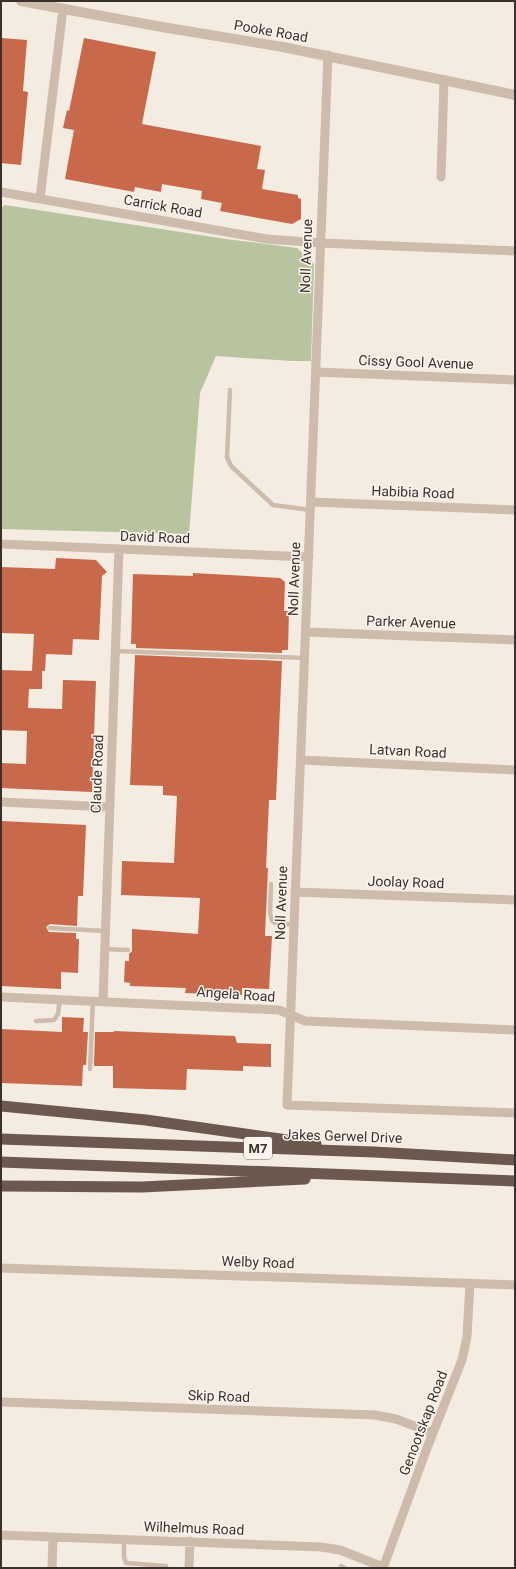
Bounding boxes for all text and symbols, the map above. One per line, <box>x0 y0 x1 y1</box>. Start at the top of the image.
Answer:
street label: Pooke Road <box>233 17 309 45</box>
street label: Carrick Road <box>122 191 204 221</box>
street label: Noll Avenue <box>297 219 315 293</box>
street label: Cissy Gool Avenue <box>358 352 474 372</box>
street label: Habibia Road <box>371 483 455 501</box>
street label: David Road <box>120 528 190 546</box>
street label: Noll Avenue <box>285 542 303 616</box>
street label: Parker Avenue <box>366 612 456 632</box>
street label: Claude Road <box>88 734 106 814</box>
street label: Latvan Road <box>369 741 447 761</box>
street label: Noll Avenue <box>272 866 290 940</box>
street label: Joolay Road <box>367 873 445 891</box>
street label: Angela Road <box>196 983 276 1005</box>
street label: Jakes Gerwel Drive <box>283 1126 403 1146</box>
road number: M7 <box>244 1137 272 1159</box>
street label: Welby Road <box>221 1253 295 1271</box>
street label: Genootskap Road <box>396 1368 450 1478</box>
street label: Skip Road <box>188 1387 250 1405</box>
street label: Wilhelmus Road <box>143 1518 245 1538</box>

